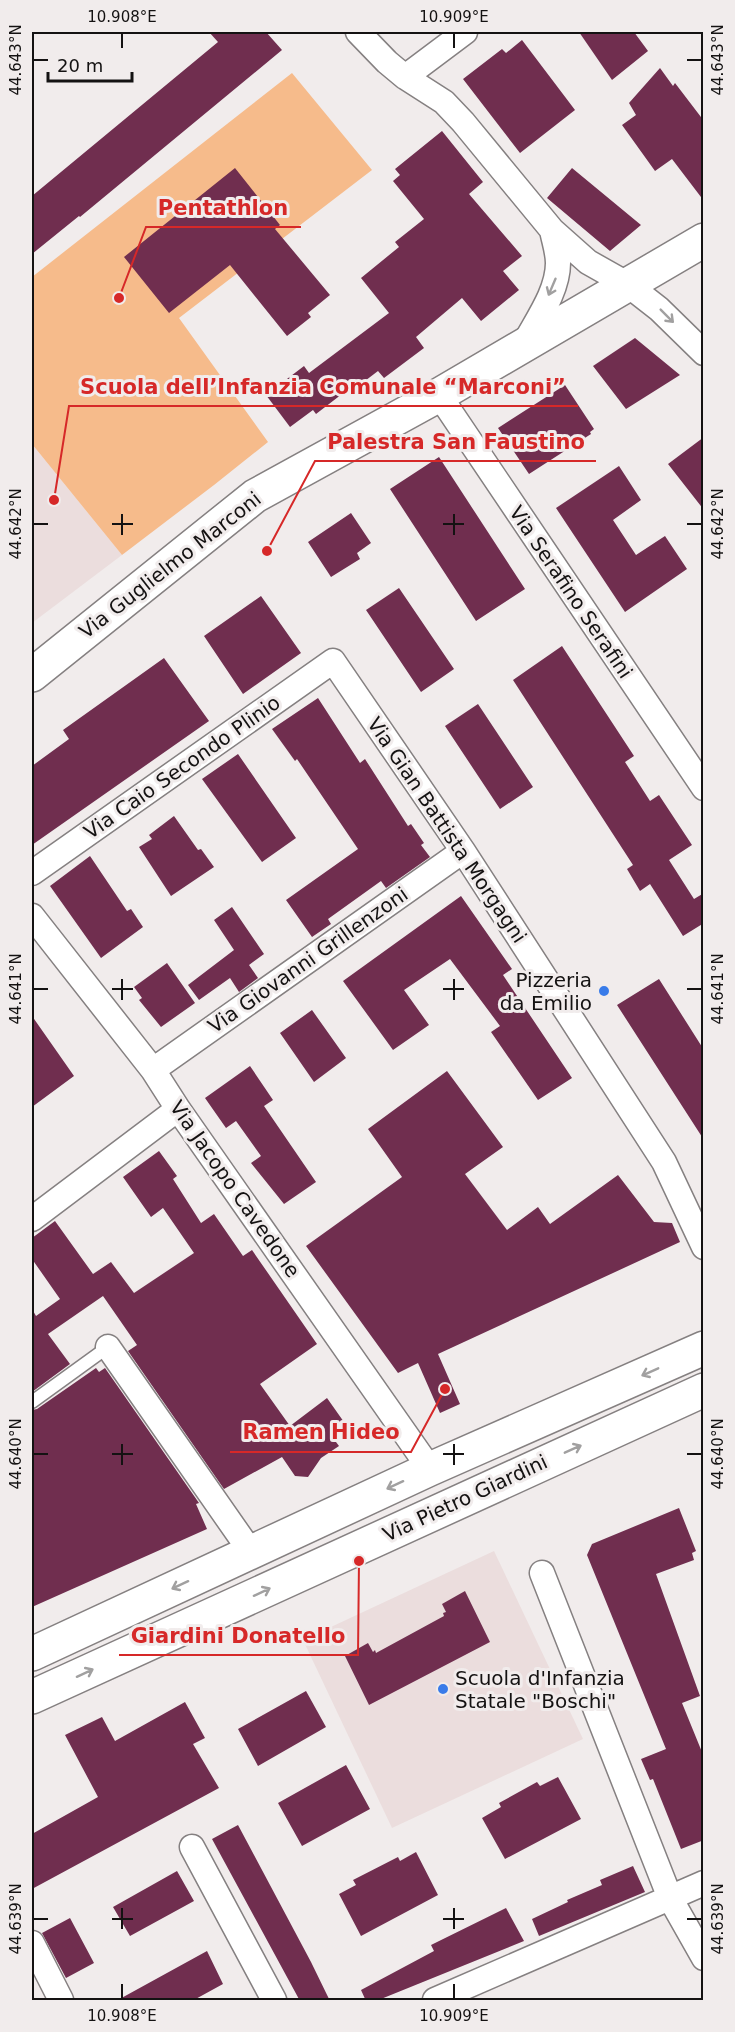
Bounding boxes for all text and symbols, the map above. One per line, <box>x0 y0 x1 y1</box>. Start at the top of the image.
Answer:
text: 10.908°E <box>87 8 157 26</box>
text: 10.909°E <box>419 8 489 26</box>
text: 44.643°N <box>7 24 25 96</box>
text: 44.643°N <box>709 24 727 96</box>
scale bar <box>48 45 132 83</box>
text: 20 m <box>57 55 103 76</box>
callout: Pentathlon <box>146 188 301 227</box>
text: Pentathlon <box>158 196 288 220</box>
one-way arrow <box>546 278 557 296</box>
one-way arrow <box>659 309 674 324</box>
callout: Scuola dell’Infanzia Comunale “Marconi” <box>69 367 578 406</box>
text: Scuola dell’Infanzia Comunale “Marconi” <box>80 375 566 399</box>
callout: Palestra San Faustino <box>315 422 596 461</box>
text: Palestra San Faustino <box>327 430 585 454</box>
street label: Via Guglielmo Marconi <box>74 487 266 643</box>
text: 44.642°N <box>7 488 25 560</box>
text: 44.642°N <box>709 488 727 560</box>
street label: Via Serafino Serafini <box>504 501 638 683</box>
street label: Via Caio Secondo Plinio <box>79 690 285 844</box>
street label: Via Gian Battista Morgagni <box>362 713 532 947</box>
street label: Via Giovanni Grillenzoni <box>203 882 413 1038</box>
text: 44.641°N <box>7 953 25 1025</box>
text: 44.641°N <box>709 953 727 1025</box>
place label: Pizzeria da Emilio <box>500 968 592 1015</box>
marker: Pizzeria da Emilio <box>597 984 611 998</box>
street label: Via Jacopo Cavedone <box>165 1096 305 1282</box>
one-way arrow <box>641 1367 659 1378</box>
callout: Ramen Hideo <box>230 1413 411 1452</box>
text: 44.640°N <box>7 1418 25 1490</box>
text: 44.640°N <box>709 1418 727 1490</box>
text: Ramen Hideo <box>242 1420 400 1444</box>
one-way arrow <box>564 1443 582 1454</box>
street label: Via Pietro Giardini <box>379 1449 551 1547</box>
one-way arrow <box>387 1480 405 1492</box>
one-way arrow <box>172 1580 190 1592</box>
one-way arrow <box>252 1585 270 1597</box>
callout: Giardini Donatello <box>119 1616 358 1655</box>
text: Giardini Donatello <box>131 1624 345 1648</box>
one-way arrow <box>75 1666 93 1678</box>
place label: Scuola d'Infanzia Statale "Boschi" <box>455 1666 625 1713</box>
marker: Scuola d'Infanzia Statale "Boschi" <box>436 1682 450 1696</box>
text: 44.639°N <box>7 1883 25 1955</box>
text: 44.639°N <box>709 1883 727 1955</box>
text: 10.908°E <box>87 2007 157 2025</box>
text: 10.909°E <box>419 2007 489 2025</box>

